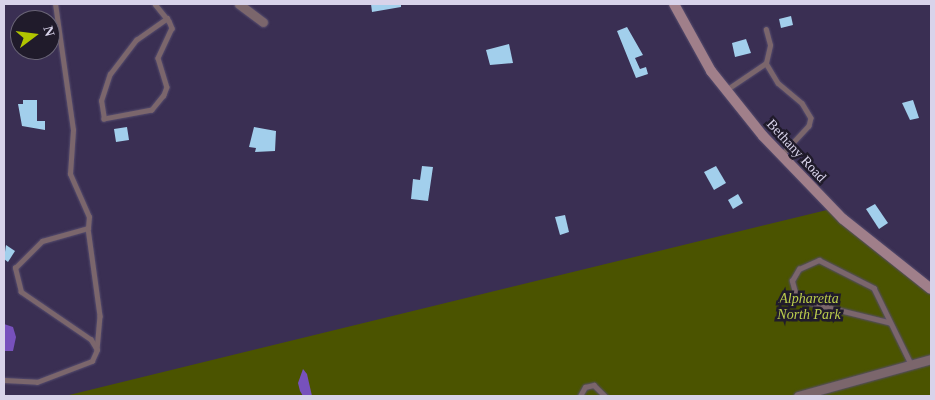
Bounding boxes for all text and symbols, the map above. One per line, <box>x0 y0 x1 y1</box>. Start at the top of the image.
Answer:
north arrow <box>10 10 60 60</box>
text: N <box>40 24 58 38</box>
street label: Bethany Road <box>763 116 829 186</box>
park label: Alpharetta North Park <box>777 291 841 324</box>

